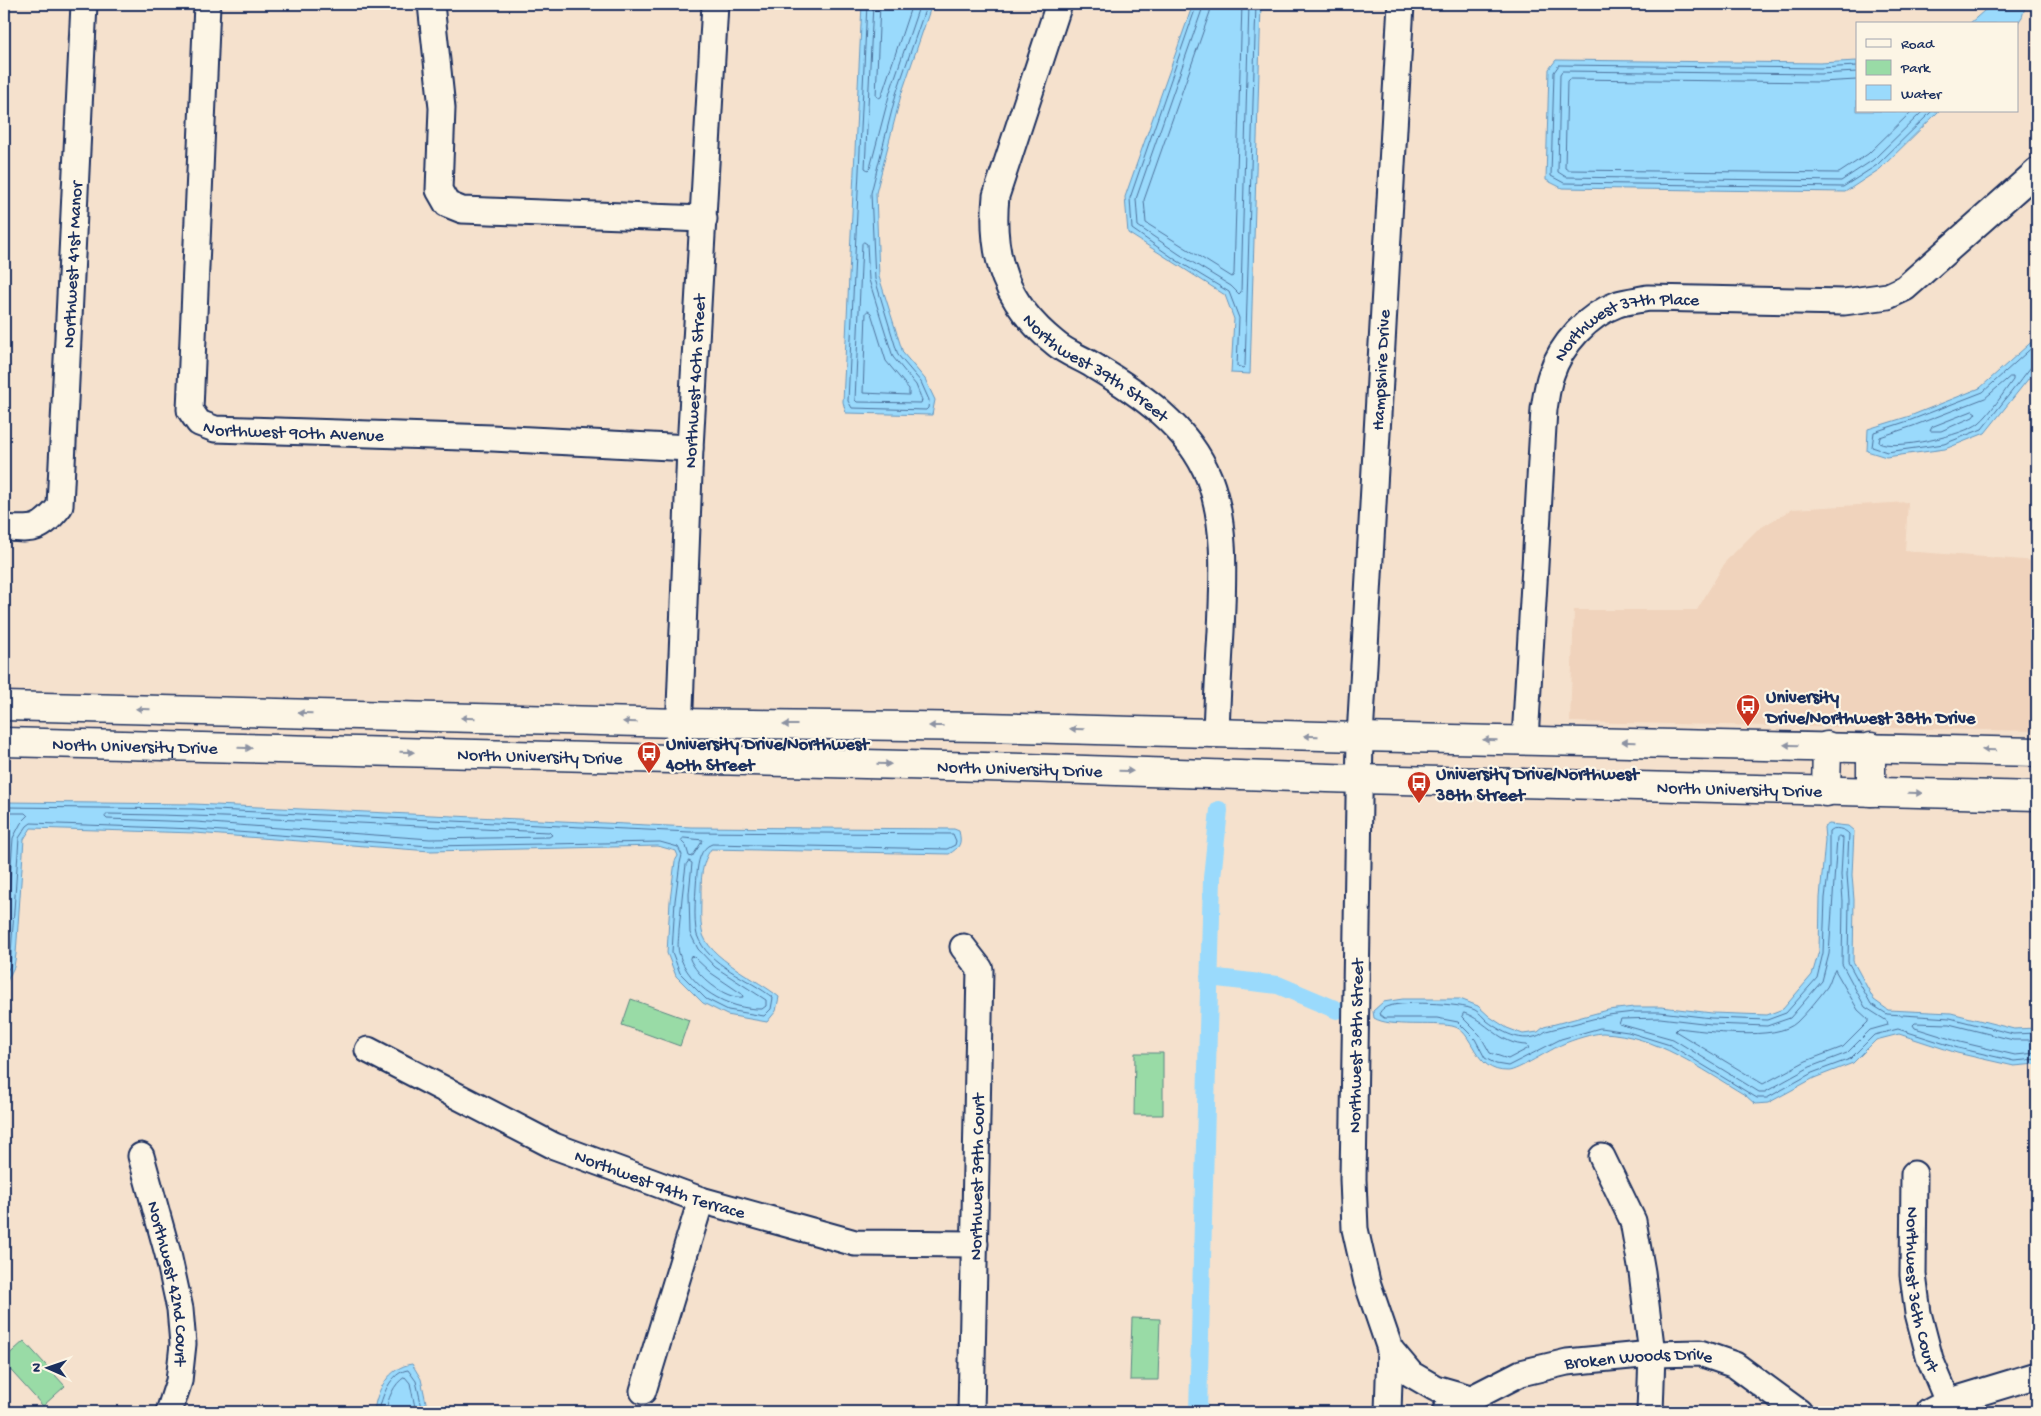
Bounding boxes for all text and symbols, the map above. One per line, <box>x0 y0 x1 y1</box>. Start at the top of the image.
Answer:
legend <box>1856 22 2018 112</box>
text: Road <box>1901 36 1935 54</box>
text: Park <box>1900 60 1931 78</box>
text: Water <box>1901 86 1943 104</box>
street label: Northwest 41st Manor <box>60 179 89 349</box>
street label: Northwest 37th Place <box>1551 290 1700 366</box>
street label: Northwest 40th Street <box>681 292 712 469</box>
street label: Hampshire Drive <box>1369 308 1396 431</box>
street label: Northwest 39th Street <box>1017 310 1173 429</box>
street label: Northwest 90th Avenue <box>200 417 385 448</box>
place label: University Drive/Northwest 38th Drive <box>1764 688 1976 730</box>
bus stop icon: University Drive/Northwest 38th Drive <box>1735 693 1761 727</box>
one-way arrow <box>135 705 151 713</box>
one-way arrow <box>297 709 313 717</box>
one-way arrow <box>459 713 475 721</box>
one-way arrow <box>622 718 638 726</box>
one-way arrow <box>782 721 798 729</box>
one-way arrow <box>928 722 944 730</box>
one-way arrow <box>1068 725 1084 733</box>
one-way arrow <box>1303 732 1319 740</box>
street label: North University Drive <box>52 735 219 760</box>
place label: University Drive/Northwest 40th Street <box>665 735 870 777</box>
one-way arrow <box>1482 735 1498 743</box>
one-way arrow <box>1620 738 1636 746</box>
bus stop icon: University Drive/Northwest 40th Street <box>636 740 662 774</box>
one-way arrow <box>1783 741 1799 749</box>
one-way arrow <box>237 744 253 752</box>
street label: North University Drive <box>457 746 623 771</box>
one-way arrow <box>1980 746 1996 754</box>
one-way arrow <box>400 748 416 756</box>
street label: North University Drive <box>937 758 1103 784</box>
one-way arrow <box>876 761 892 769</box>
place label: University Drive/Northwest 38th Street <box>1435 765 1640 807</box>
one-way arrow <box>1118 768 1134 776</box>
bus stop icon: University Drive/Northwest 38th Street <box>1406 770 1432 804</box>
street label: North University Drive <box>1656 778 1823 804</box>
one-way arrow <box>1907 790 1923 798</box>
street label: Northwest 38th Street <box>1345 957 1370 1133</box>
street label: Northwest 39th Court <box>967 1092 990 1261</box>
street label: Northwest 94th Terrace <box>571 1146 748 1225</box>
street label: Northwest 42nd Court <box>141 1199 191 1368</box>
street label: Northwest 36th Court <box>1900 1206 1943 1377</box>
north arrow <box>22 1344 72 1394</box>
street label: Broken Woods Drive <box>1563 1344 1716 1375</box>
text: N <box>29 1363 46 1372</box>

